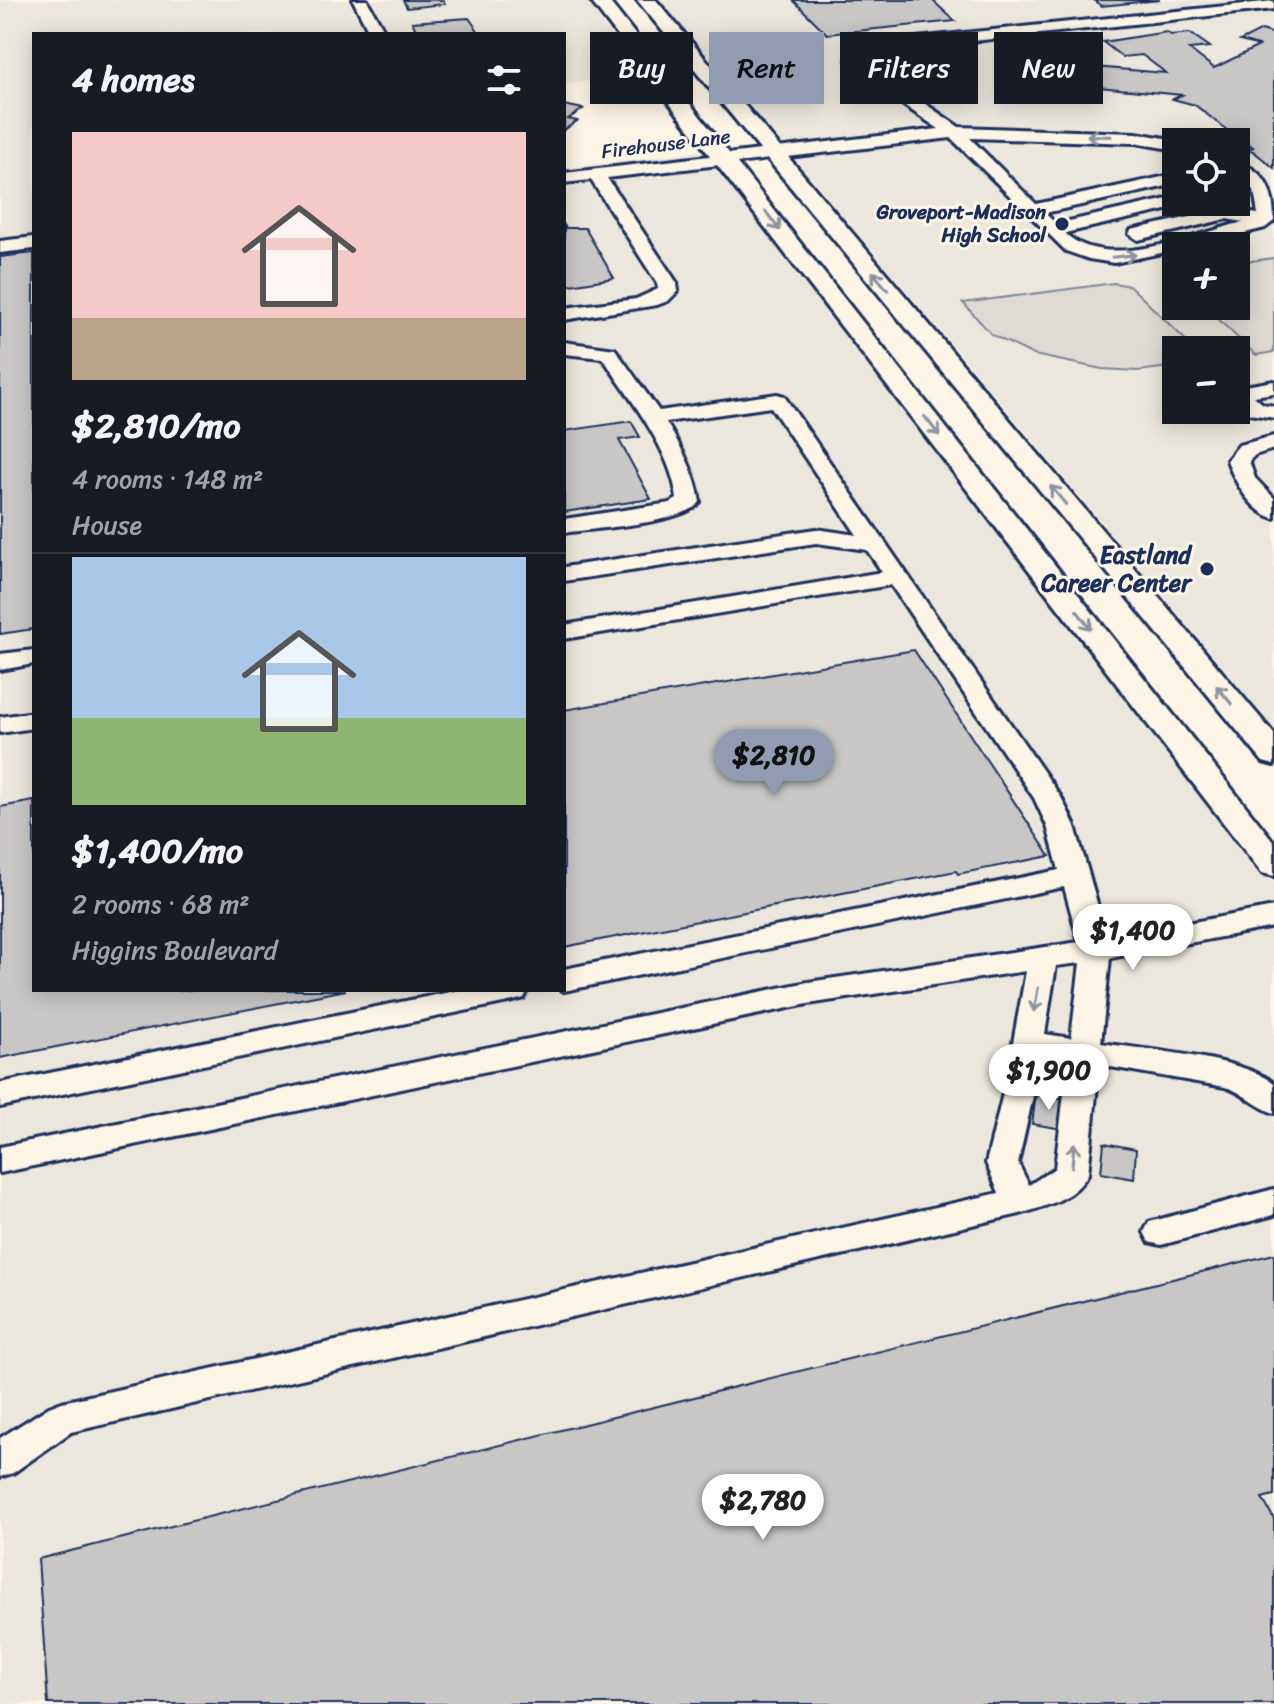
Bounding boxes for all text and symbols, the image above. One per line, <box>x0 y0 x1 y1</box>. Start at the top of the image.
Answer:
chip: Buy <box>590 32 693 104</box>
chip: Rent <box>709 32 824 104</box>
chip: Filters <box>840 32 978 104</box>
chip: New <box>994 32 1103 104</box>
text: 4 homes <box>72 50 195 110</box>
icon: filters <box>482 58 526 102</box>
street label: Firehouse Lane <box>599 119 733 169</box>
map controls <box>1162 128 1250 424</box>
button: locate <box>1162 128 1250 216</box>
one-way arrow <box>1086 129 1113 144</box>
icon: home <box>227 184 371 328</box>
place label: Groveport-Madison High School <box>876 195 1047 253</box>
one-way arrow <box>764 210 781 231</box>
marker: Groveport-Madison High School <box>1053 215 1071 233</box>
button: + <box>1162 232 1250 320</box>
one-way arrow <box>1110 248 1137 263</box>
one-way arrow <box>871 271 889 292</box>
button: − <box>1162 336 1250 424</box>
text: $2,810/mo <box>72 396 240 456</box>
one-way arrow <box>924 415 941 436</box>
text: 4 rooms · 148 m² <box>72 456 263 502</box>
one-way arrow <box>1049 485 1067 506</box>
text: House <box>72 502 142 548</box>
place label: Eastland Career Center <box>1040 534 1193 604</box>
marker: Eastland Career Center <box>1198 560 1216 578</box>
icon: home <box>227 609 371 753</box>
one-way arrow <box>1075 609 1092 630</box>
one-way arrow <box>1215 685 1233 706</box>
pin: $2,810 <box>709 729 839 797</box>
text: $2,810 <box>733 732 815 778</box>
text: $1,400/mo <box>72 821 243 881</box>
text: 2 rooms · 68 m² <box>72 881 249 927</box>
pin: $1,400 <box>1068 904 1198 972</box>
text: $1,400 <box>1091 907 1175 953</box>
text: Higgins Boulevard <box>72 927 277 973</box>
one-way arrow <box>1027 986 1042 1012</box>
pin: $1,900 <box>984 1044 1114 1112</box>
text: $1,900 <box>1007 1047 1091 1093</box>
one-way arrow <box>1066 1142 1081 1169</box>
pin: $2,780 <box>698 1474 828 1542</box>
text: $2,780 <box>720 1477 806 1523</box>

